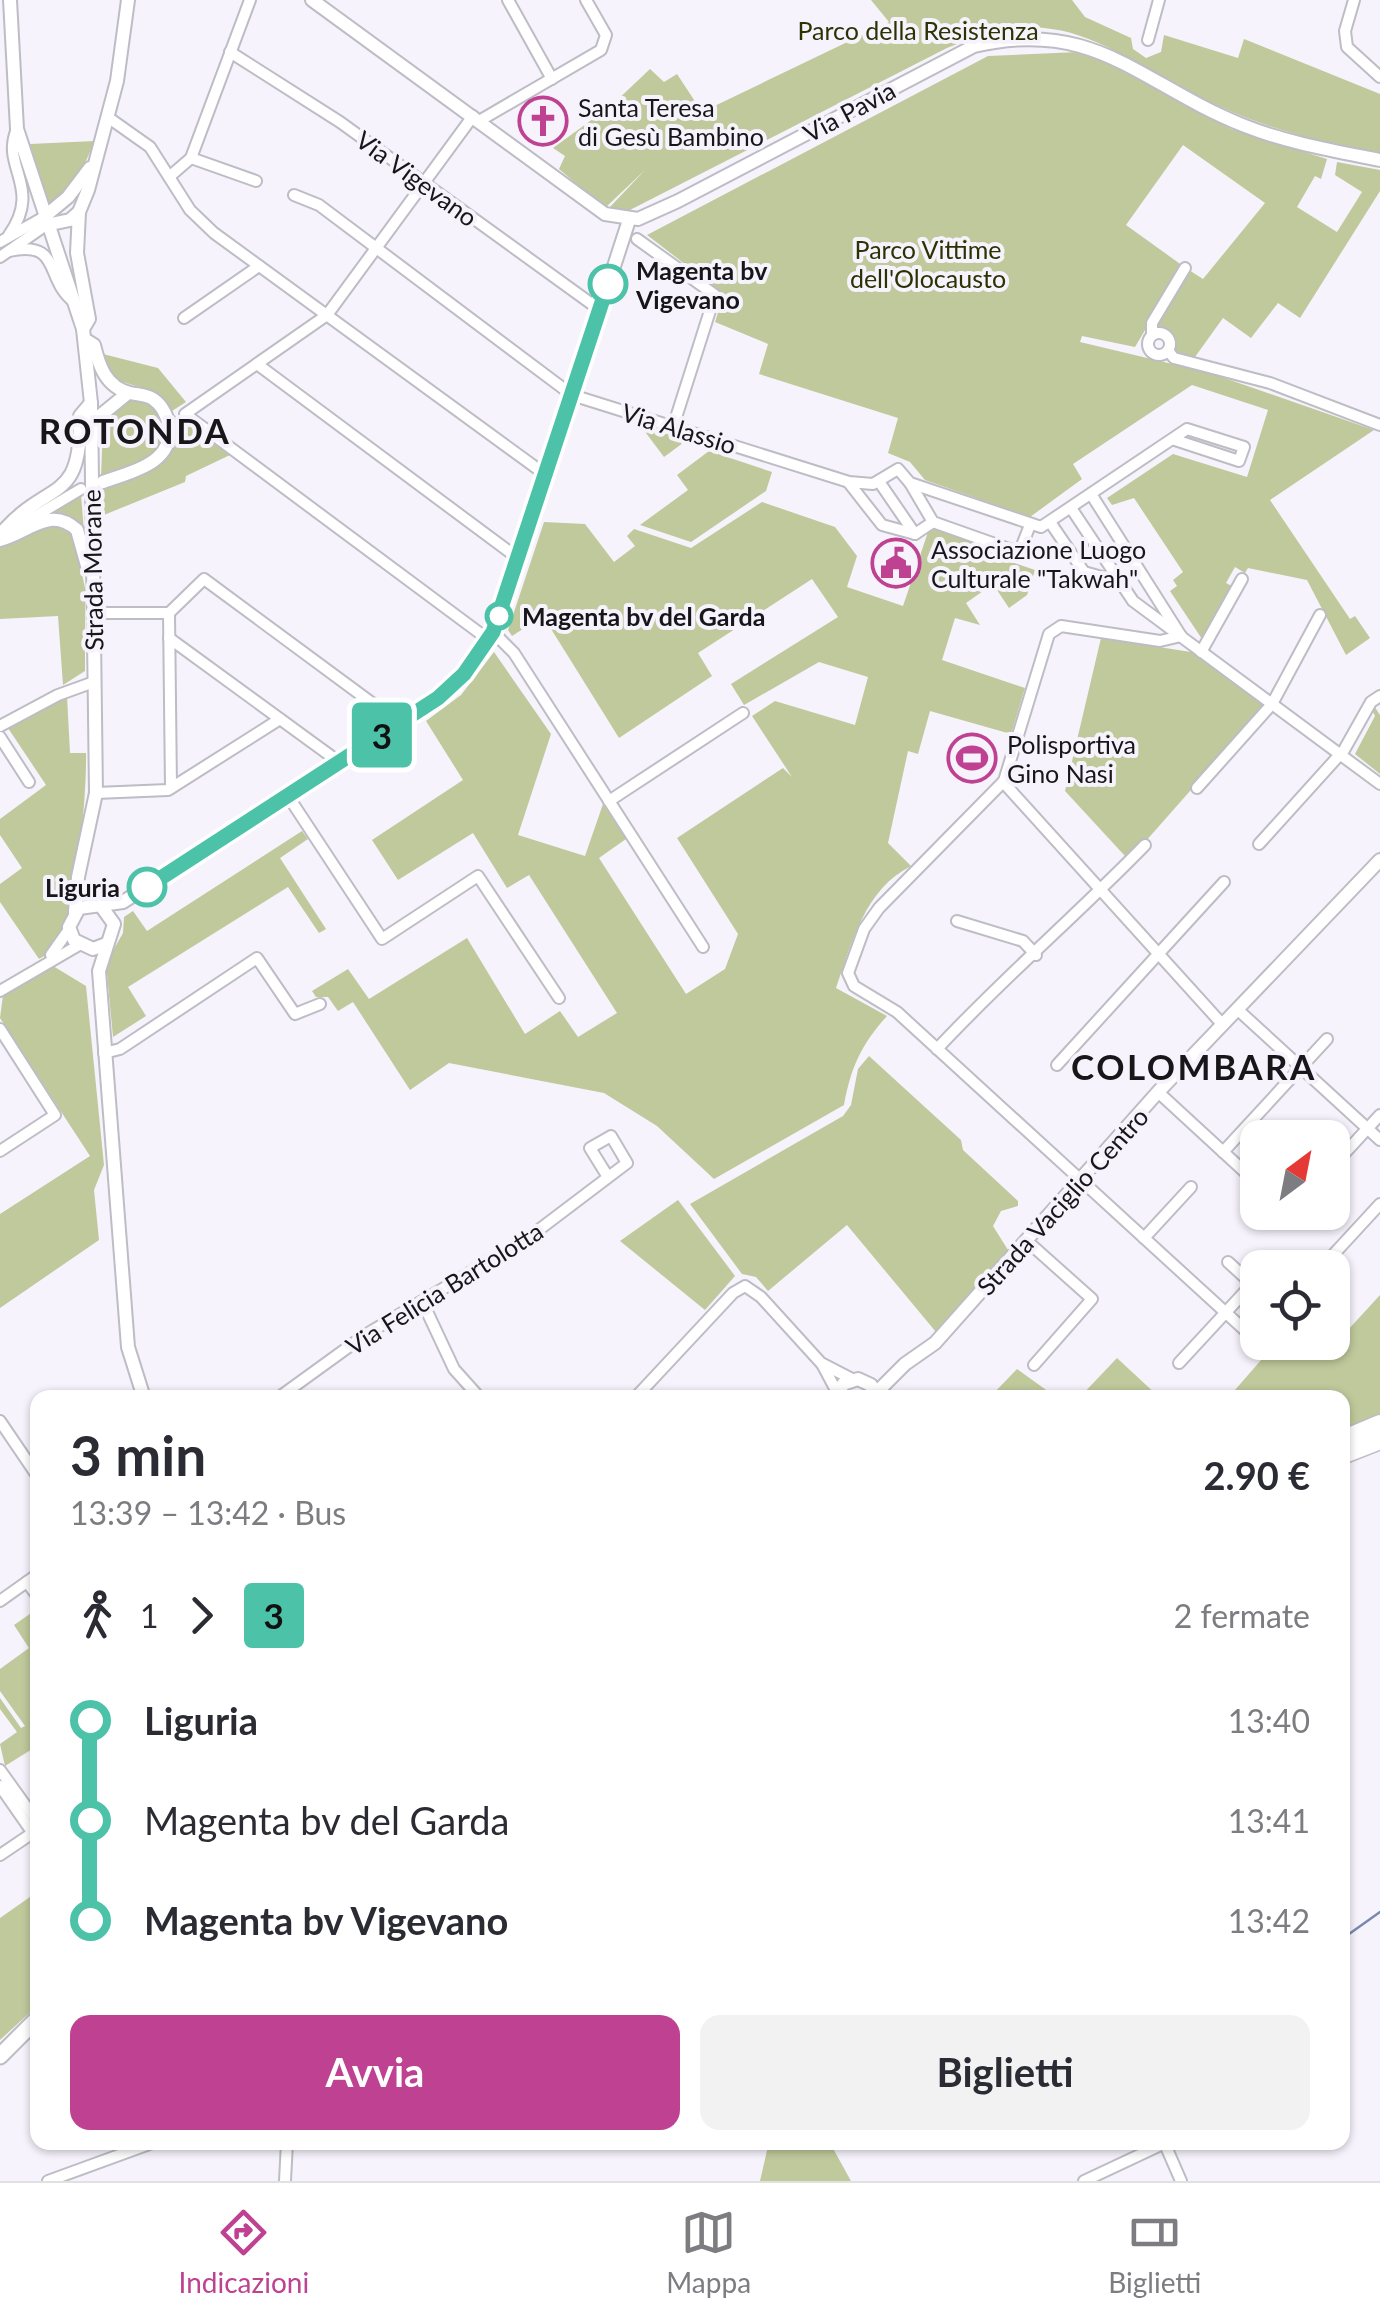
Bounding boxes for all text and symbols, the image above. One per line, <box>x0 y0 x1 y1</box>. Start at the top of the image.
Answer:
park label: Parco della Resistenza <box>797 15 1039 45</box>
street label: Via Pavia <box>798 74 900 148</box>
place label: Santa Teresa di Gesù Bambino <box>578 92 764 151</box>
church icon: Santa Teresa di Gesù Bambino <box>517 95 569 147</box>
street label: Via Vigevano <box>350 124 484 232</box>
park label: Parco Vittime dell'Olocausto <box>850 234 1006 293</box>
place label: Magenta bv Vigevano <box>635 255 768 314</box>
marker: Magenta bv Vigevano <box>589 265 627 303</box>
street label: Via Alassio <box>618 396 740 460</box>
district label: ROTONDA <box>39 409 231 451</box>
street label: Strada Morane <box>76 489 108 651</box>
place label: Associazione Luogo Culturale "Takwah" <box>931 534 1146 593</box>
public building icon: Associazione Luogo Culturale "Takwah" <box>870 537 922 589</box>
place label: Magenta bv del Garda <box>522 601 765 631</box>
marker: Magenta bv del Garda <box>486 603 512 629</box>
line badge: 3 <box>350 702 414 768</box>
text: 3 <box>372 714 392 756</box>
place label: Polisportiva Gino Nasi <box>1007 729 1136 788</box>
sports icon: Polisportiva Gino Nasi <box>946 732 998 784</box>
marker: Liguria <box>128 868 166 906</box>
place label: Liguria <box>45 872 120 902</box>
district label: COLOMBARA <box>1071 1045 1317 1087</box>
street label: Strada Vaciglio Centro <box>970 1101 1154 1301</box>
north arrow <box>1240 1120 1350 1230</box>
map controls <box>1240 1120 1350 1360</box>
street label: Via Felicia Bartolotta <box>340 1215 548 1361</box>
button: locate <box>1240 1250 1350 1360</box>
text: 3 min <box>70 1422 206 1488</box>
text: 2.90 € <box>1204 1452 1310 1498</box>
text: 13:39 – 13:42 · Bus <box>70 1493 346 1532</box>
icon: walk <box>70 1588 125 1643</box>
icon: forward <box>174 1588 229 1643</box>
text: 3 <box>264 1594 284 1636</box>
text: 1 <box>140 1596 159 1635</box>
text: 2 fermate <box>1174 1596 1310 1635</box>
text: Liguria <box>144 1697 258 1743</box>
text: 13:40 <box>1228 1701 1310 1740</box>
text: Magenta bv del Garda <box>144 1797 509 1843</box>
text: 13:41 <box>1228 1801 1310 1840</box>
text: Magenta bv Vigevano <box>144 1897 508 1943</box>
text: 13:42 <box>1228 1901 1310 1940</box>
button: Avvia <box>70 2015 680 2130</box>
button: Biglietti <box>700 2015 1310 2130</box>
tab: Indicazioni <box>179 2205 309 2299</box>
tab: Mappa <box>666 2205 751 2299</box>
tab: Biglietti <box>1108 2205 1201 2299</box>

